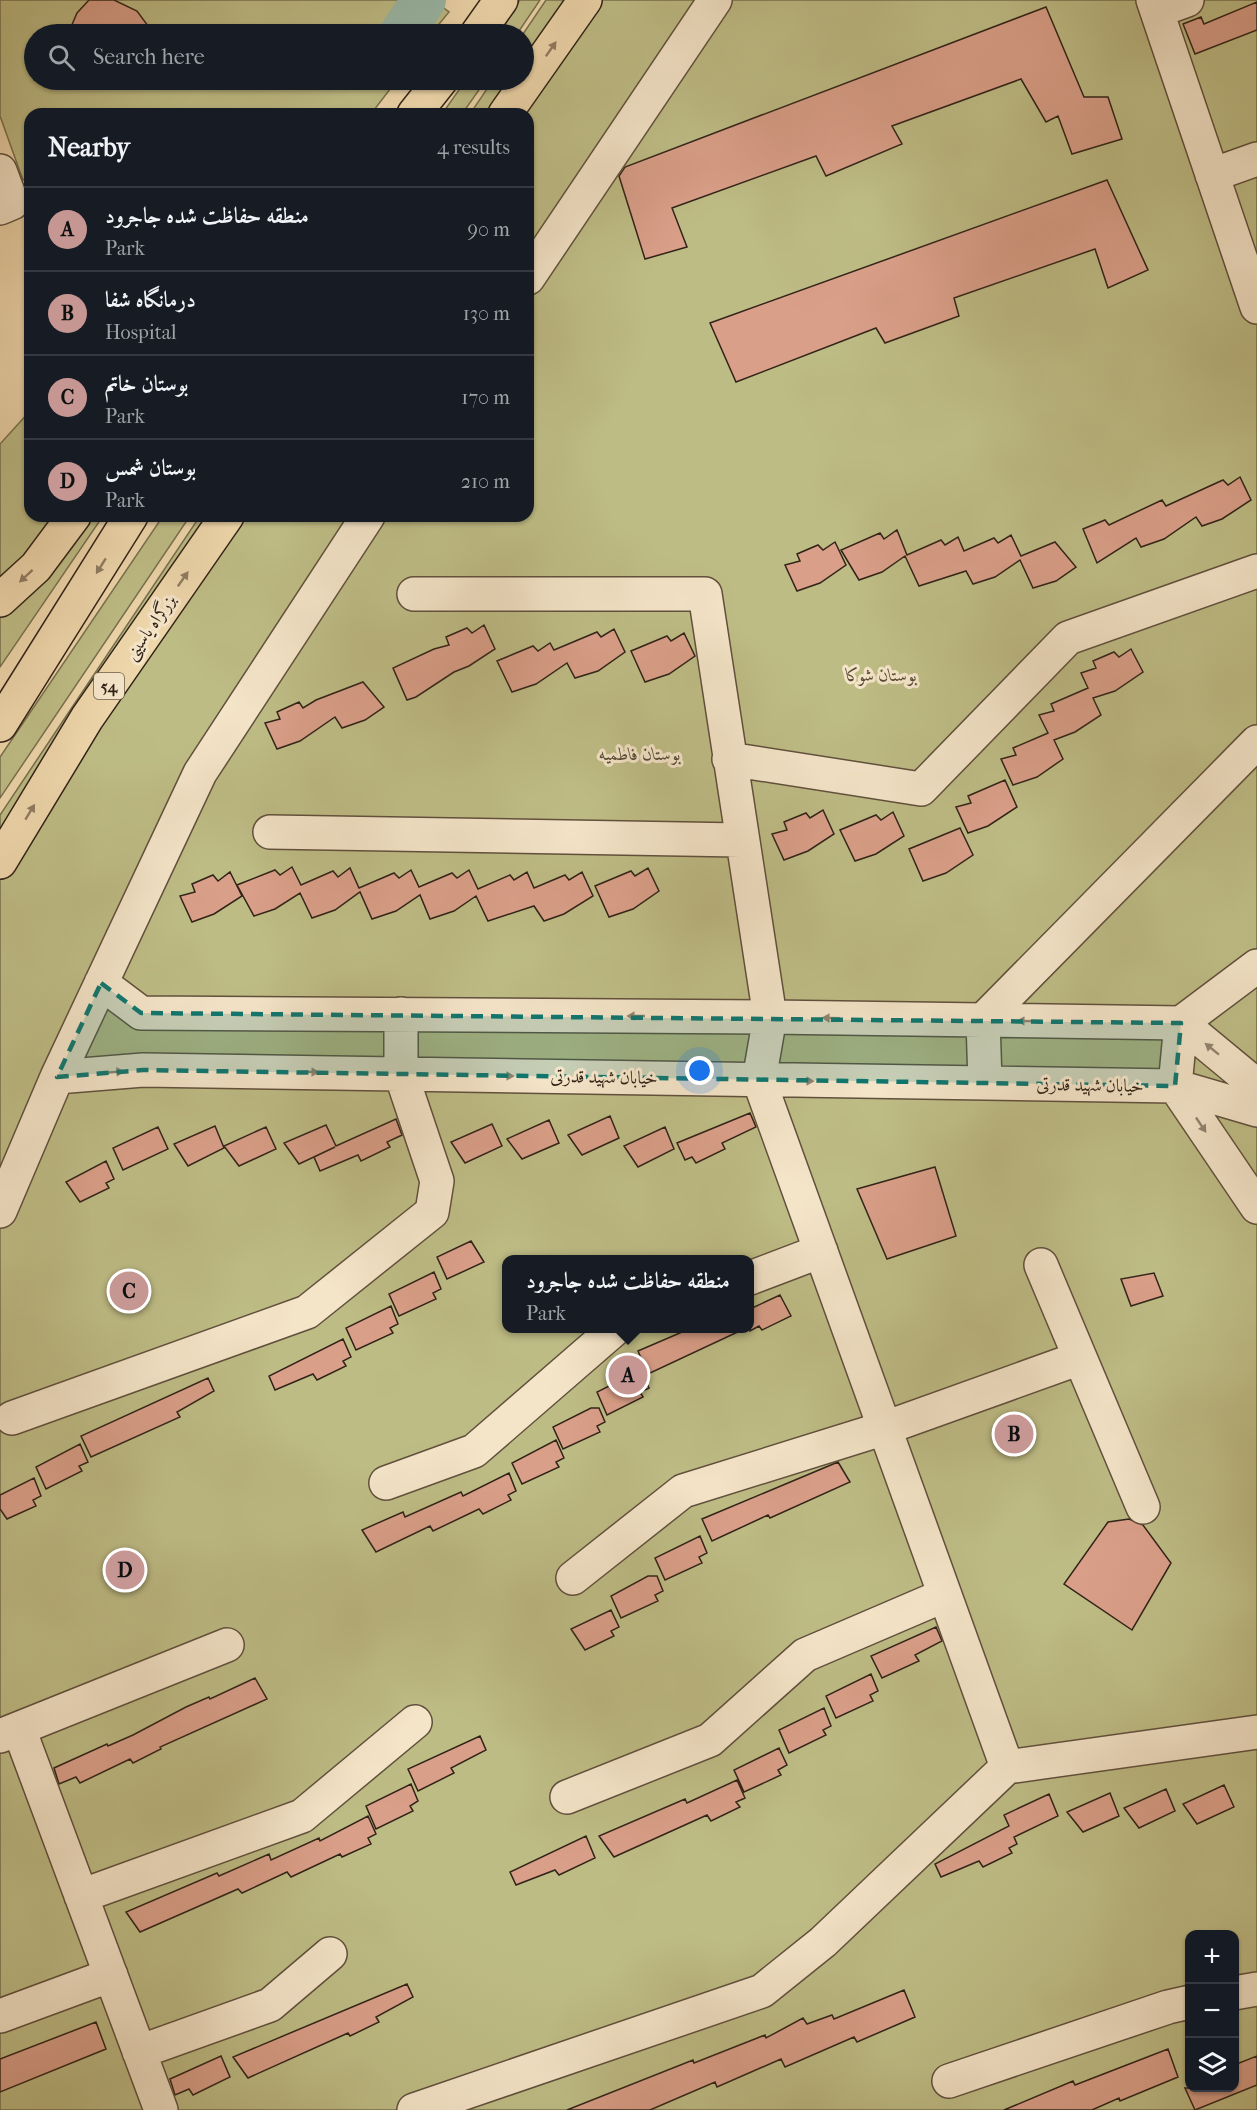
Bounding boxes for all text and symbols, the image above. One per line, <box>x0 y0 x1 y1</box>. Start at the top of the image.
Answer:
search box <box>24 24 534 90</box>
icon: search <box>45 41 78 74</box>
one-way arrow <box>545 41 557 57</box>
text: Search here <box>93 44 205 70</box>
text: Nearby <box>48 132 130 163</box>
text: 4 results <box>437 136 510 159</box>
text: منطقه حفاظت شده جاجرود <box>105 203 309 229</box>
text: A <box>61 218 74 241</box>
text: 90 m <box>468 218 510 241</box>
text: Park <box>105 237 145 260</box>
text: درمانگاه شفا <box>105 287 196 313</box>
text: B <box>61 302 74 325</box>
text: 130 m <box>463 302 510 325</box>
text: Hospital <box>105 321 177 344</box>
text: بوستان خاتم <box>105 371 188 397</box>
text: C <box>61 386 74 409</box>
text: 170 m <box>461 386 510 409</box>
text: Park <box>105 405 145 428</box>
text: بوستان شمس <box>105 455 196 481</box>
text: D <box>60 470 75 493</box>
text: 210 m <box>461 470 510 493</box>
text: Park <box>105 489 145 512</box>
one-way arrow <box>95 558 106 574</box>
one-way arrow <box>19 569 34 582</box>
one-way arrow <box>177 571 188 587</box>
street label: بزرگراه یاسینی <box>119 589 182 665</box>
park label: بوستان شوکا <box>845 665 918 686</box>
road number: 54 <box>94 673 124 699</box>
park label: بوستان فاطمیه <box>599 744 681 765</box>
one-way arrow <box>25 804 36 820</box>
one-way arrow <box>626 1011 645 1021</box>
one-way arrow <box>821 1013 840 1023</box>
one-way arrow <box>1016 1016 1035 1026</box>
one-way arrow <box>1204 1042 1220 1055</box>
your location <box>685 1056 714 1085</box>
street label: خیابان شهید قدرتی <box>550 1066 658 1090</box>
one-way arrow <box>106 1067 125 1077</box>
one-way arrow <box>300 1068 319 1077</box>
one-way arrow <box>495 1071 514 1080</box>
street label: خیابان شهید قدرتی <box>1036 1074 1144 1098</box>
one-way arrow <box>795 1076 814 1085</box>
one-way arrow <box>1195 1117 1206 1133</box>
popup <box>502 1255 754 1333</box>
pin: C <box>110 1268 148 1314</box>
text: منطقه حفاظت شده جاجرود <box>526 1268 730 1294</box>
text: Park <box>526 1302 566 1325</box>
pin: A <box>608 1352 648 1398</box>
pin: B <box>994 1412 1034 1456</box>
pin: D <box>106 1548 144 1592</box>
map controls <box>1185 1930 1239 2092</box>
button: + <box>1185 1930 1239 1984</box>
button: − <box>1185 1984 1239 2038</box>
button: layers <box>1185 2038 1239 2092</box>

